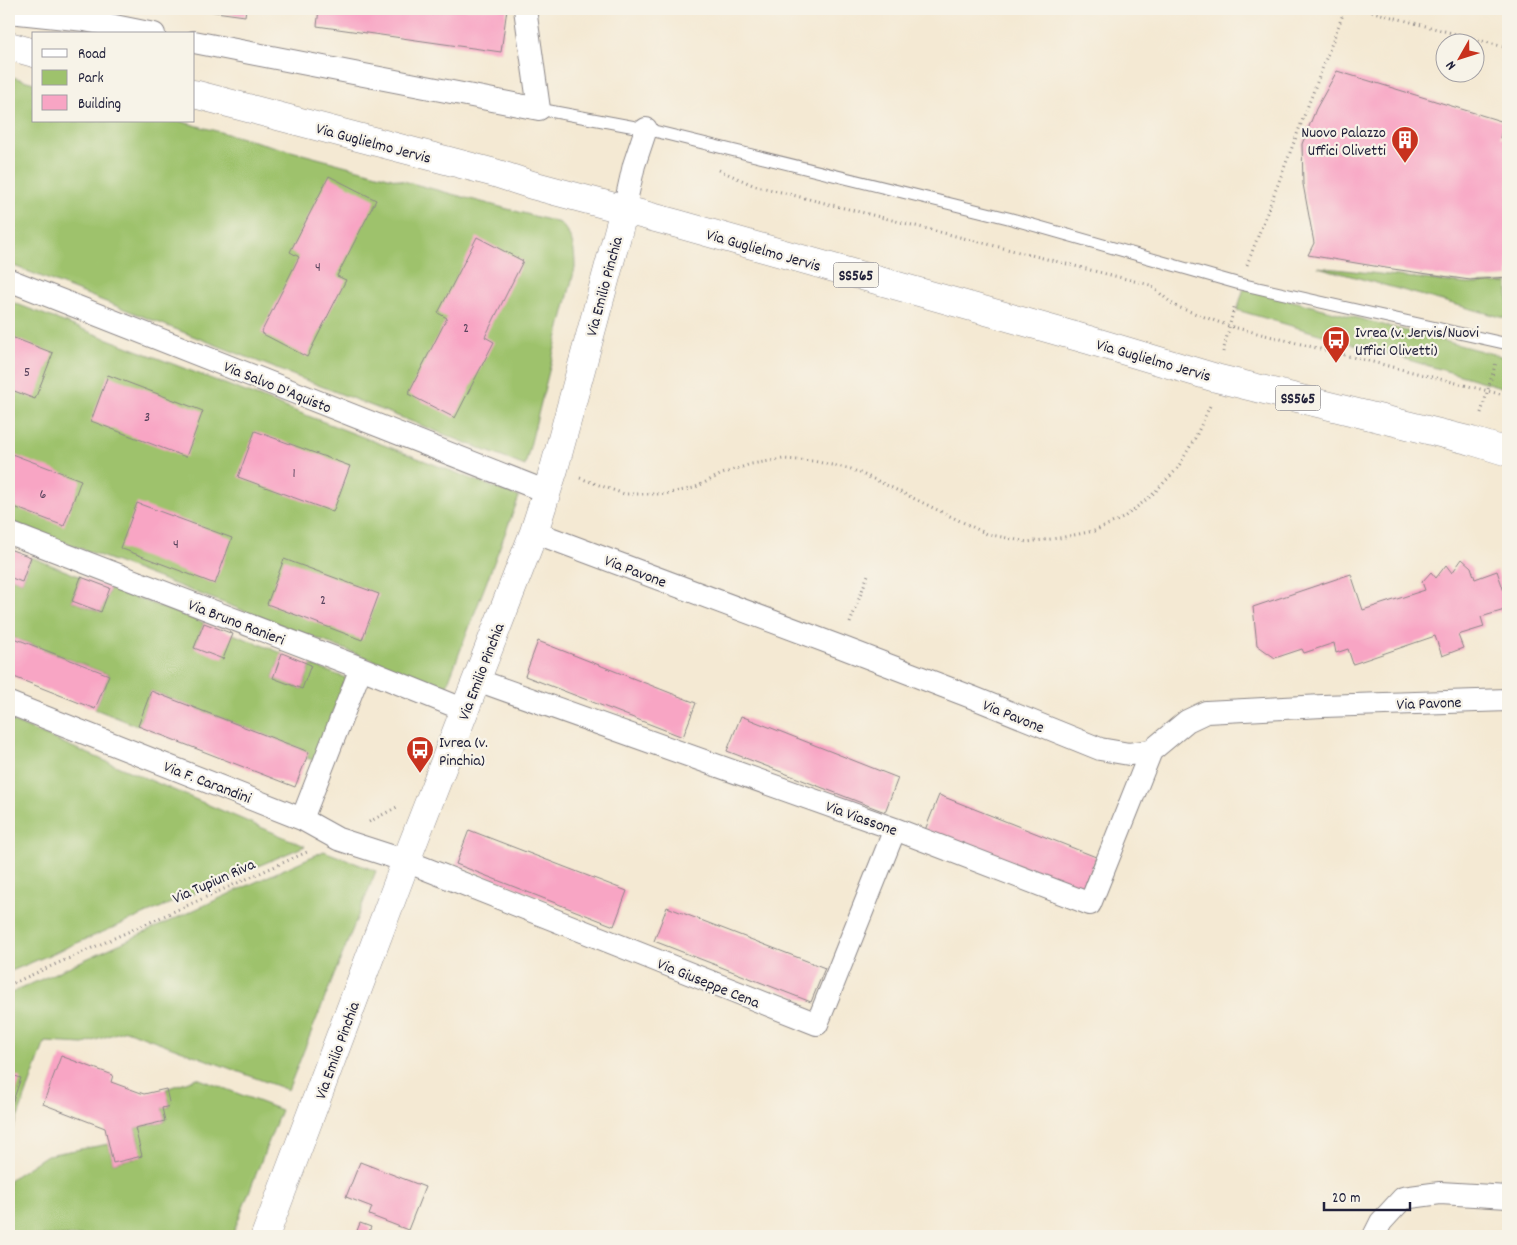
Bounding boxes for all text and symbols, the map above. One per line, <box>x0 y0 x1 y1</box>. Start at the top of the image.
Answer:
legend <box>32 32 195 122</box>
north arrow <box>1434 32 1484 82</box>
text: Road <box>78 44 106 66</box>
text: N <box>1441 56 1461 74</box>
text: Park <box>78 68 104 90</box>
text: Building <box>78 94 121 116</box>
street label: Via Guglielmo Jervis <box>313 118 434 171</box>
place label: Nuovo Palazzo Uffici Olivetti <box>1301 122 1386 163</box>
building icon: Nuovo Palazzo Uffici Olivetti <box>1390 125 1420 164</box>
street label: Via Guglielmo Jervis <box>703 224 824 279</box>
street label: Via Emilio Pinchia <box>581 234 630 339</box>
house number: 4 <box>315 258 321 278</box>
road number: SS565 <box>834 262 878 288</box>
house number: 2 <box>463 319 469 339</box>
place label: Ivrea (v. Jervis/Nuovi Uffici Olivetti) <box>1355 322 1479 363</box>
bus stop icon: Ivrea (v. Jervis/Nuovi Uffici Olivetti) <box>1321 325 1351 364</box>
street label: Via Guglielmo Jervis <box>1093 334 1214 389</box>
street label: Via Salvo D'Aquisto <box>220 356 334 420</box>
house number: 5 <box>24 363 30 383</box>
road number: SS565 <box>1276 386 1320 410</box>
house number: 3 <box>144 408 150 428</box>
house number: 1 <box>292 464 296 484</box>
house number: 6 <box>40 485 47 505</box>
house number: 4 <box>173 535 179 555</box>
street label: Via Pavone <box>601 550 669 595</box>
house number: 2 <box>320 591 326 611</box>
street label: Via Bruno Ranieri <box>184 594 288 652</box>
street label: Via Emilio Pinchia <box>453 620 512 724</box>
street label: Via Pavone <box>1396 692 1462 717</box>
street label: Via Pavone <box>979 695 1047 740</box>
place label: Ivrea (v. Pinchia) <box>439 732 488 773</box>
bus stop icon: Ivrea (v. Pinchia) <box>405 735 435 774</box>
street label: Via F. Carandini <box>160 756 254 811</box>
street label: Via Viassone <box>822 796 900 843</box>
street label: Via Tupiun Riva <box>169 854 259 911</box>
street label: Via Giuseppe Cena <box>653 953 763 1016</box>
street label: Via Emilio Pinchia <box>310 998 367 1103</box>
scale bar <box>1324 1180 1411 1212</box>
text: 20 m <box>1332 1188 1360 1210</box>

